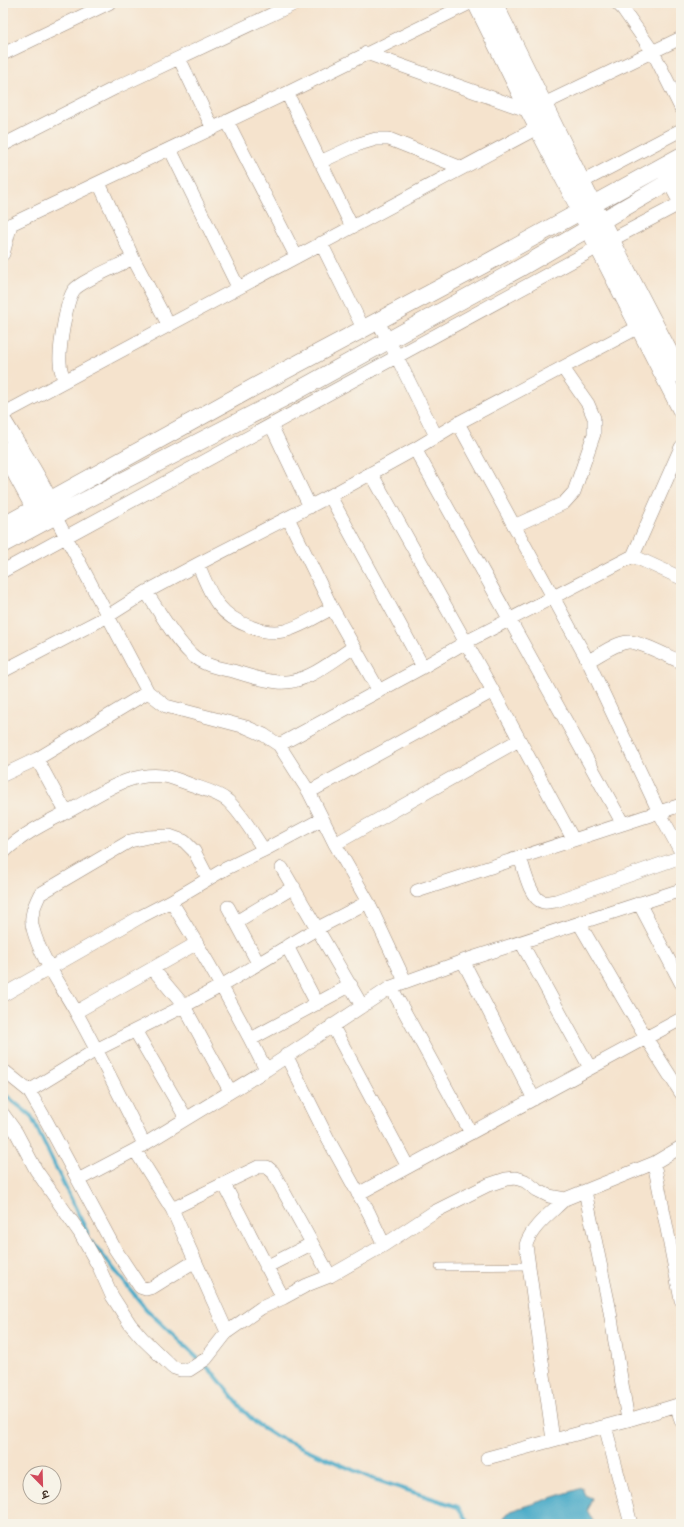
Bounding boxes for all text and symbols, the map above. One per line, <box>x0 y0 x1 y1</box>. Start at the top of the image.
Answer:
north arrow <box>22 1465 62 1505</box>
text: उ <box>37 1484 52 1504</box>

